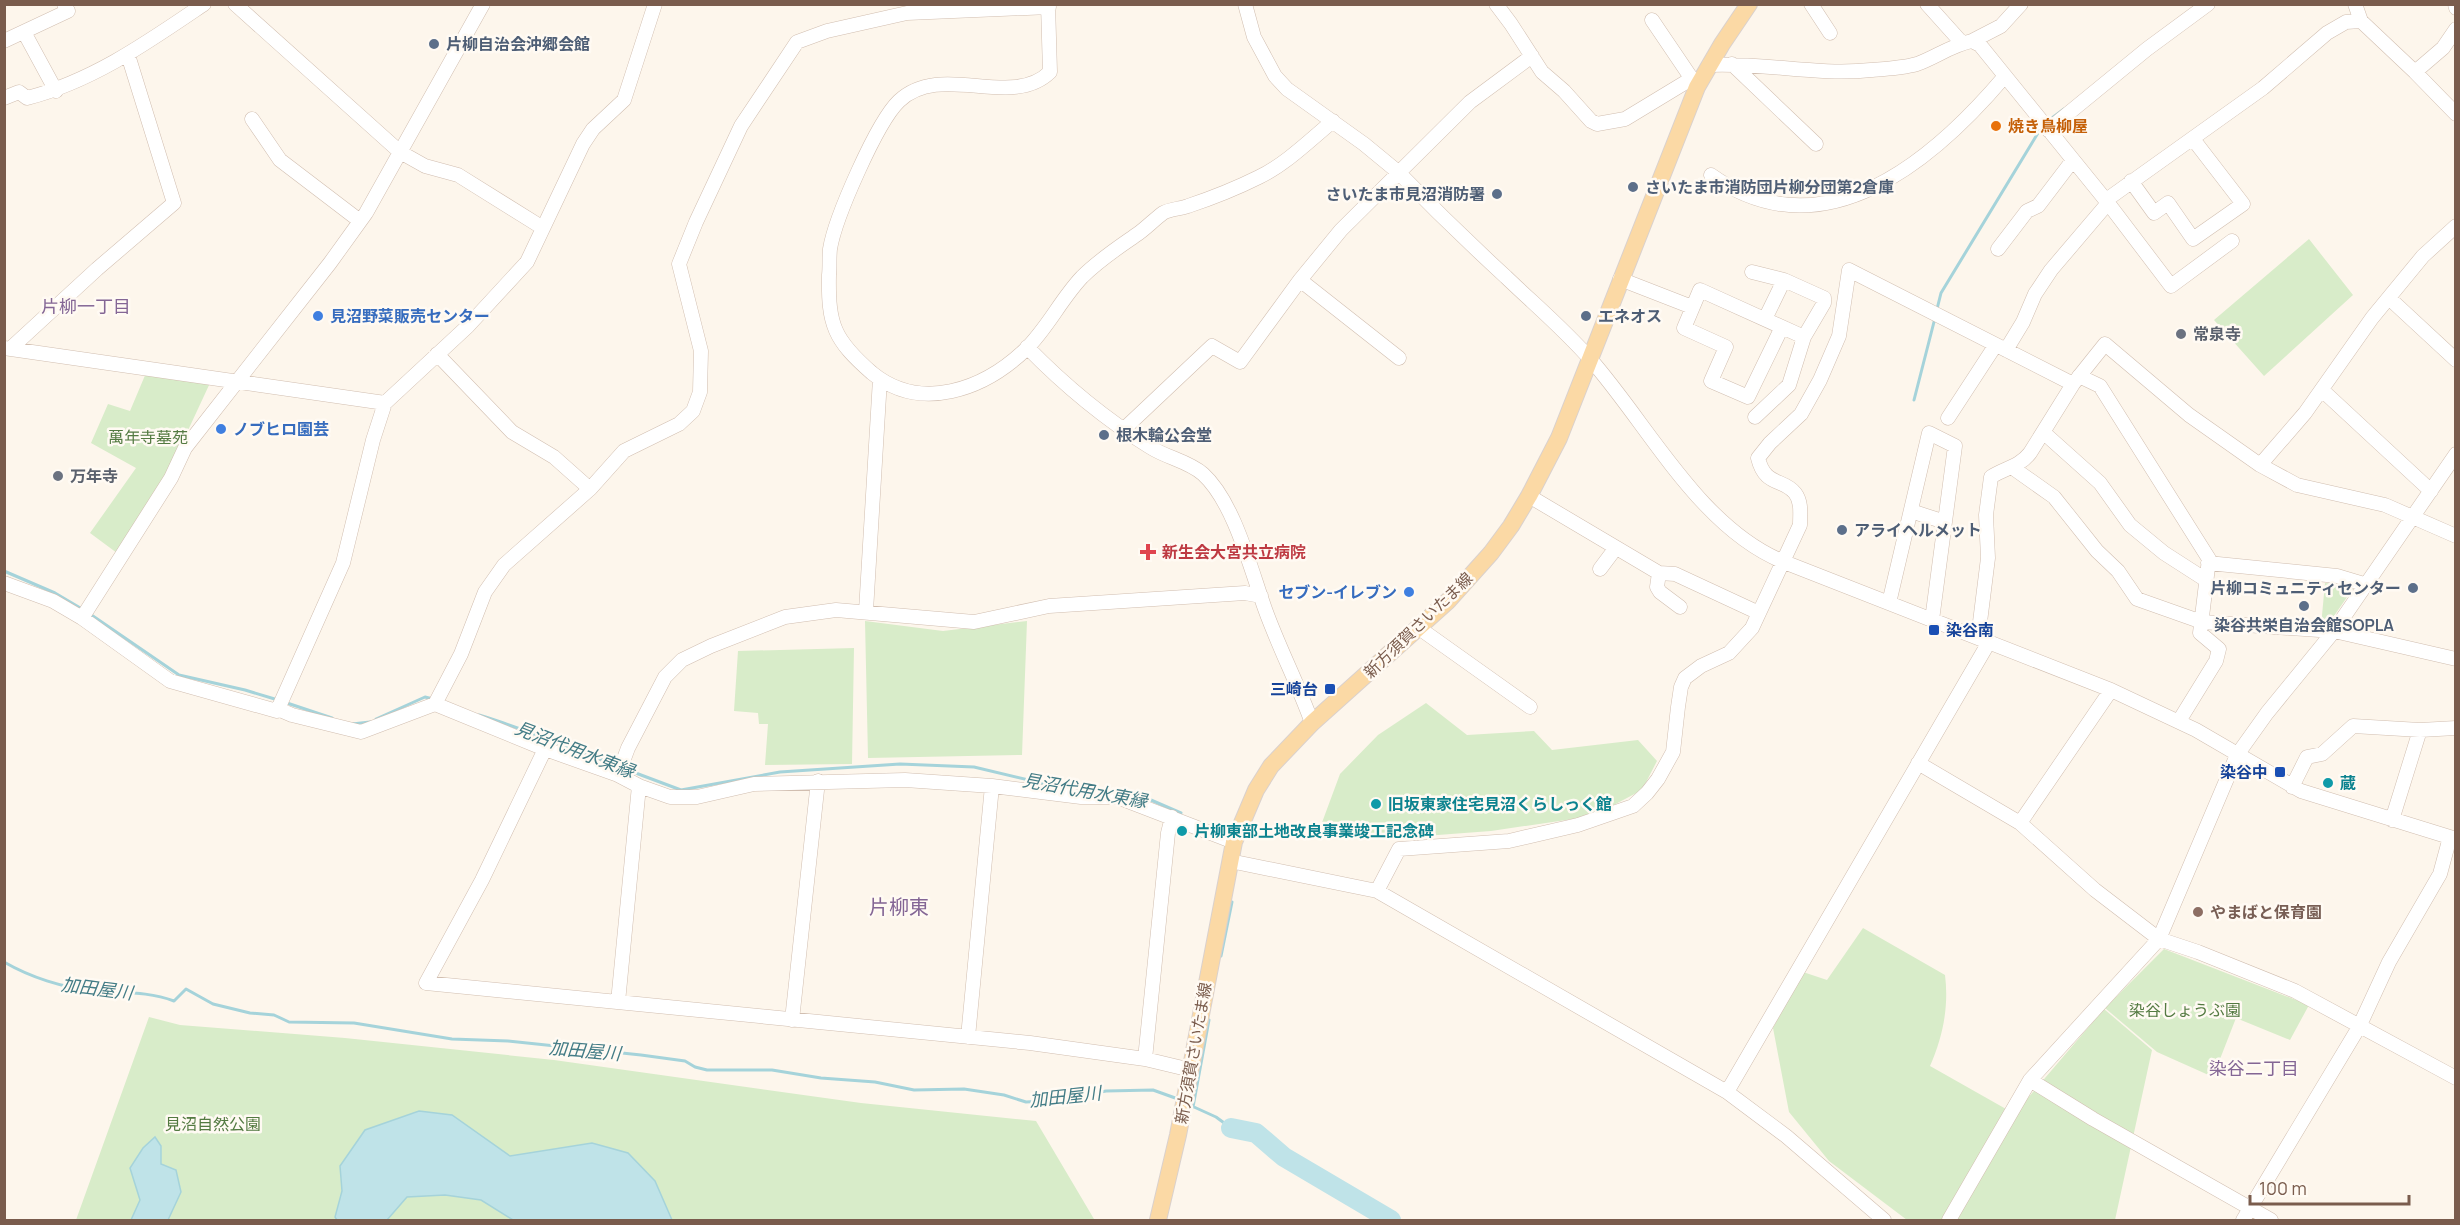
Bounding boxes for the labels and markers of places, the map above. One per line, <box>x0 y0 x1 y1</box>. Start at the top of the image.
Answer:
place label: 片柳自治会沖郷会館 <box>446 33 590 55</box>
marker: 片柳自治会沖郷会館 <box>427 37 441 51</box>
place label: 焼き鳥柳屋 <box>2008 115 2088 137</box>
marker: 焼き鳥柳屋 <box>1989 119 2003 133</box>
place label: さいたま市消防団片柳分団第2倉庫 <box>1645 176 1894 198</box>
marker: さいたま市消防団片柳分団第2倉庫 <box>1626 180 1640 194</box>
place label: さいたま市見沼消防署 <box>1325 183 1485 205</box>
marker: さいたま市見沼消防署 <box>1490 187 1504 201</box>
place label: 見沼野菜販売センター <box>330 305 490 327</box>
place label: エネオス <box>1598 305 1662 327</box>
marker: 見沼野菜販売センター <box>311 309 325 323</box>
marker: エネオス <box>1579 309 1593 323</box>
place label: 常泉寺 <box>2193 323 2241 345</box>
marker: 常泉寺 <box>2174 327 2188 341</box>
place label: ノブヒロ園芸 <box>233 418 329 440</box>
marker: ノブヒロ園芸 <box>214 422 228 436</box>
place label: 根木輪公会堂 <box>1116 424 1212 446</box>
marker: 根木輪公会堂 <box>1097 428 1111 442</box>
place label: 万年寺 <box>70 465 118 487</box>
marker: 万年寺 <box>51 469 65 483</box>
place label: アライヘルメット <box>1854 519 1982 541</box>
marker: アライヘルメット <box>1835 523 1849 537</box>
place label: 新生会大宮共立病院 <box>1162 541 1306 563</box>
marker: 新生会大宮共立病院 <box>1139 543 1157 561</box>
place label: 片柳コミュニティセンター <box>2210 577 2401 599</box>
place label: セブン-イレブン <box>1278 581 1397 603</box>
marker: 片柳コミュニティセンター <box>2406 581 2420 595</box>
marker: セブン-イレブン <box>1402 585 1416 599</box>
marker: 染谷共栄自治会館SOPLA <box>2297 599 2311 613</box>
place label: 染谷共栄自治会館SOPLA <box>2214 614 2394 636</box>
place label: 染谷南 <box>1946 619 1994 641</box>
marker: 染谷南 <box>1927 623 1941 637</box>
place label: 三崎台 <box>1270 678 1318 700</box>
marker: 三崎台 <box>1323 682 1337 696</box>
place label: 染谷中 <box>2220 761 2268 783</box>
marker: 染谷中 <box>2273 765 2287 779</box>
place label: 蔵 <box>2340 772 2356 794</box>
marker: 蔵 <box>2321 776 2335 790</box>
place label: 旧坂東家住宅見沼くらしっく館 <box>1388 793 1612 815</box>
marker: 旧坂東家住宅見沼くらしっく館 <box>1369 797 1383 811</box>
place label: 片柳東部土地改良事業竣工記念碑 <box>1194 820 1434 842</box>
marker: 片柳東部土地改良事業竣工記念碑 <box>1175 824 1189 838</box>
place label: やまばと保育園 <box>2210 901 2322 923</box>
marker: やまばと保育園 <box>2191 905 2205 919</box>

